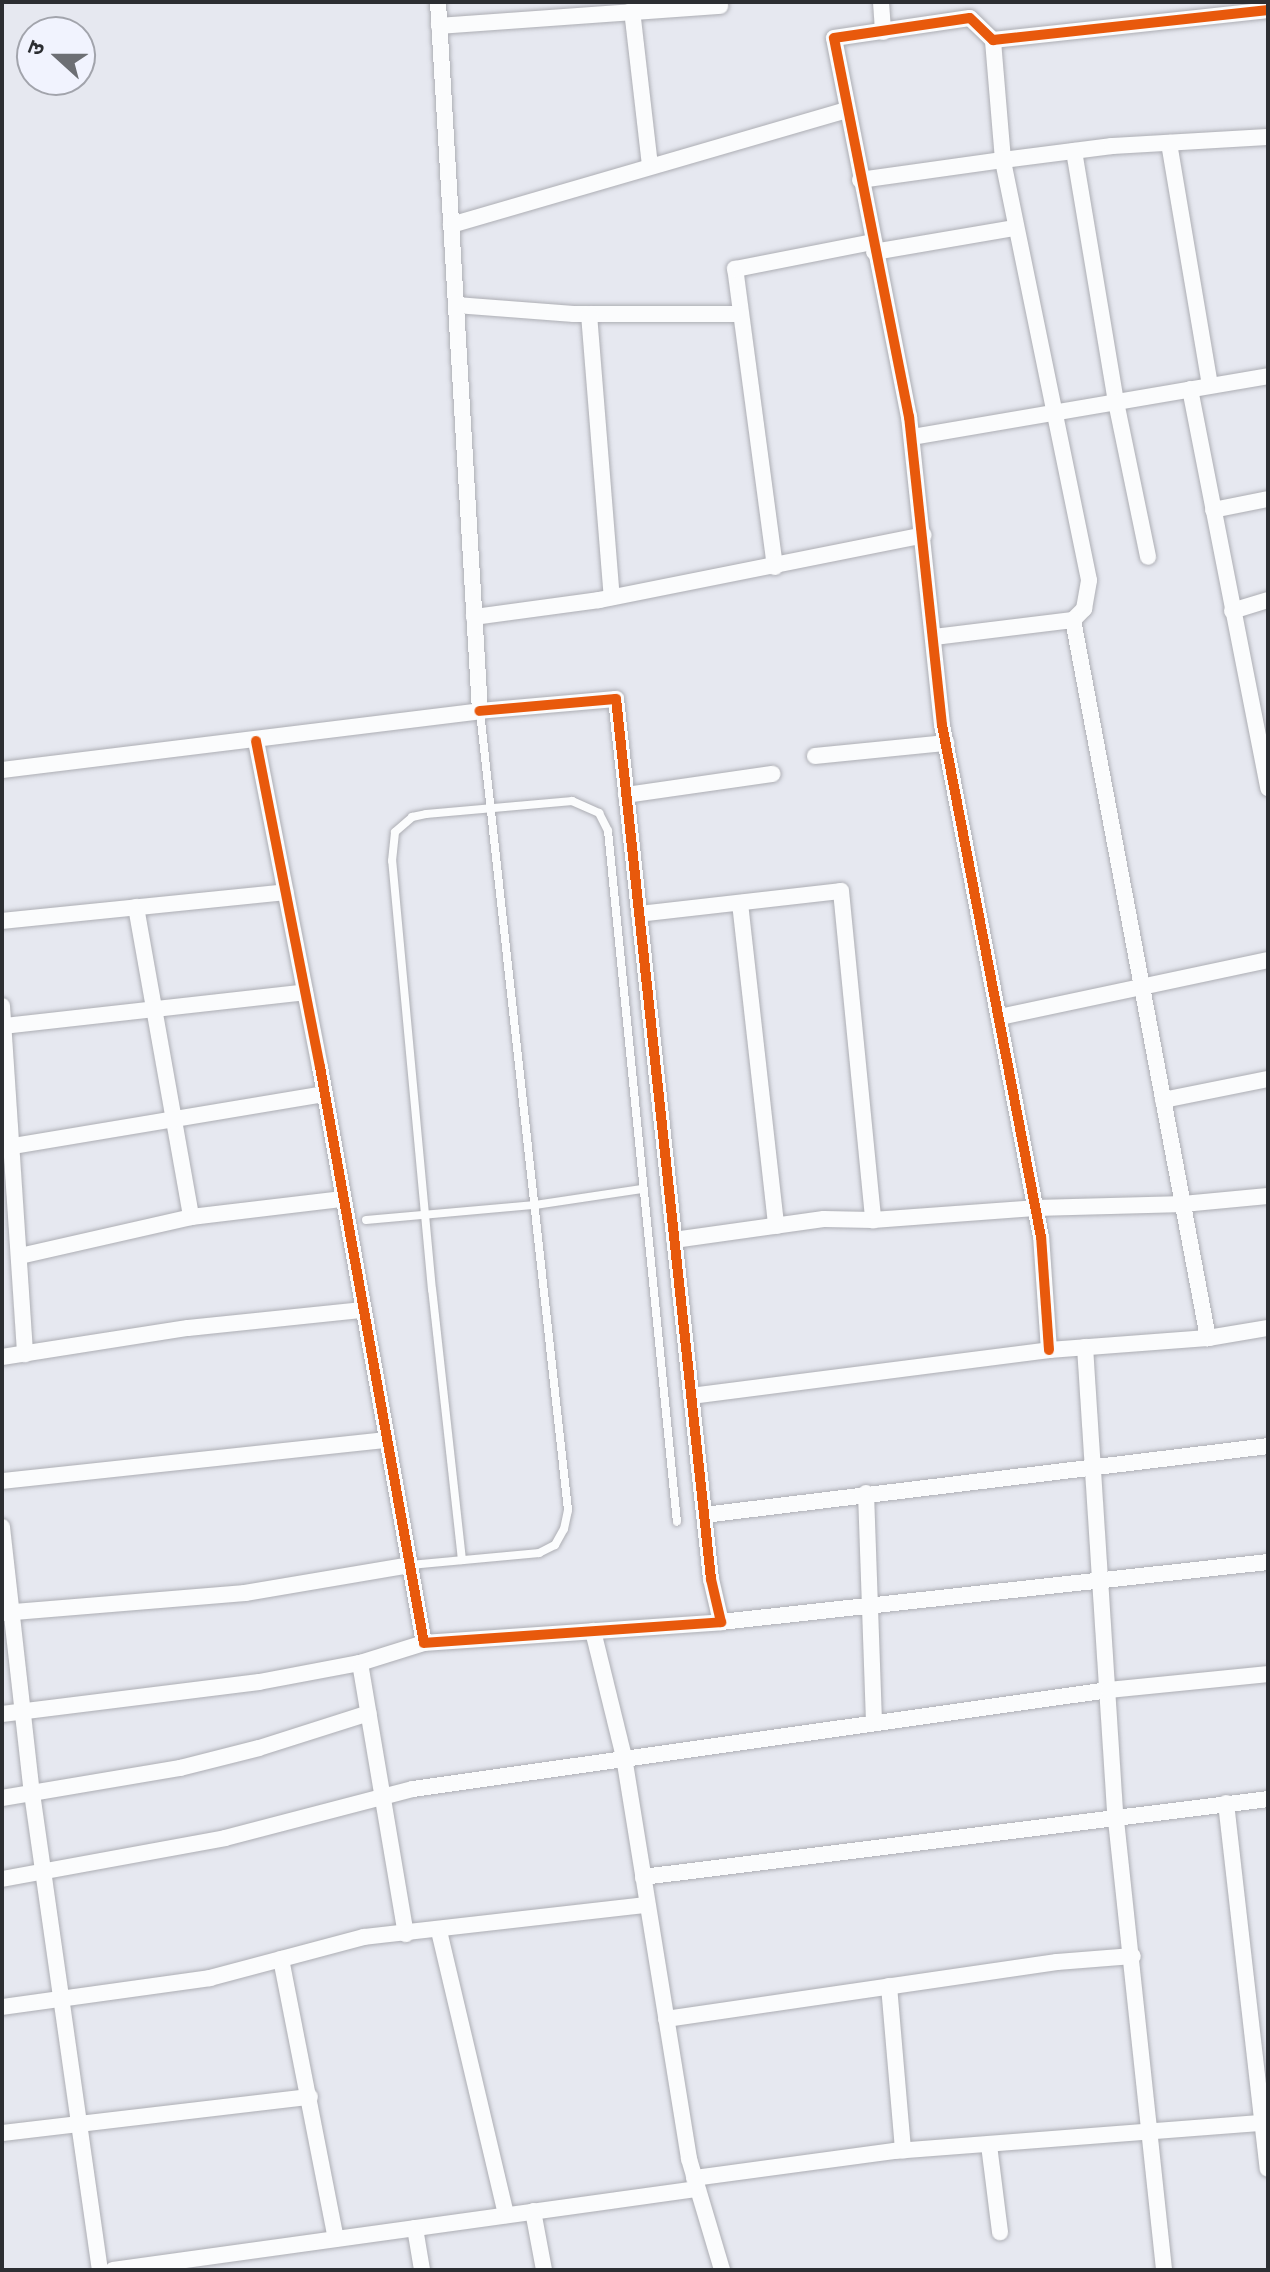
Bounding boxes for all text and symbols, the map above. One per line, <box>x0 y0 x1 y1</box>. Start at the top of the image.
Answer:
north arrow <box>16 16 96 96</box>
text: उ <box>21 37 50 59</box>

